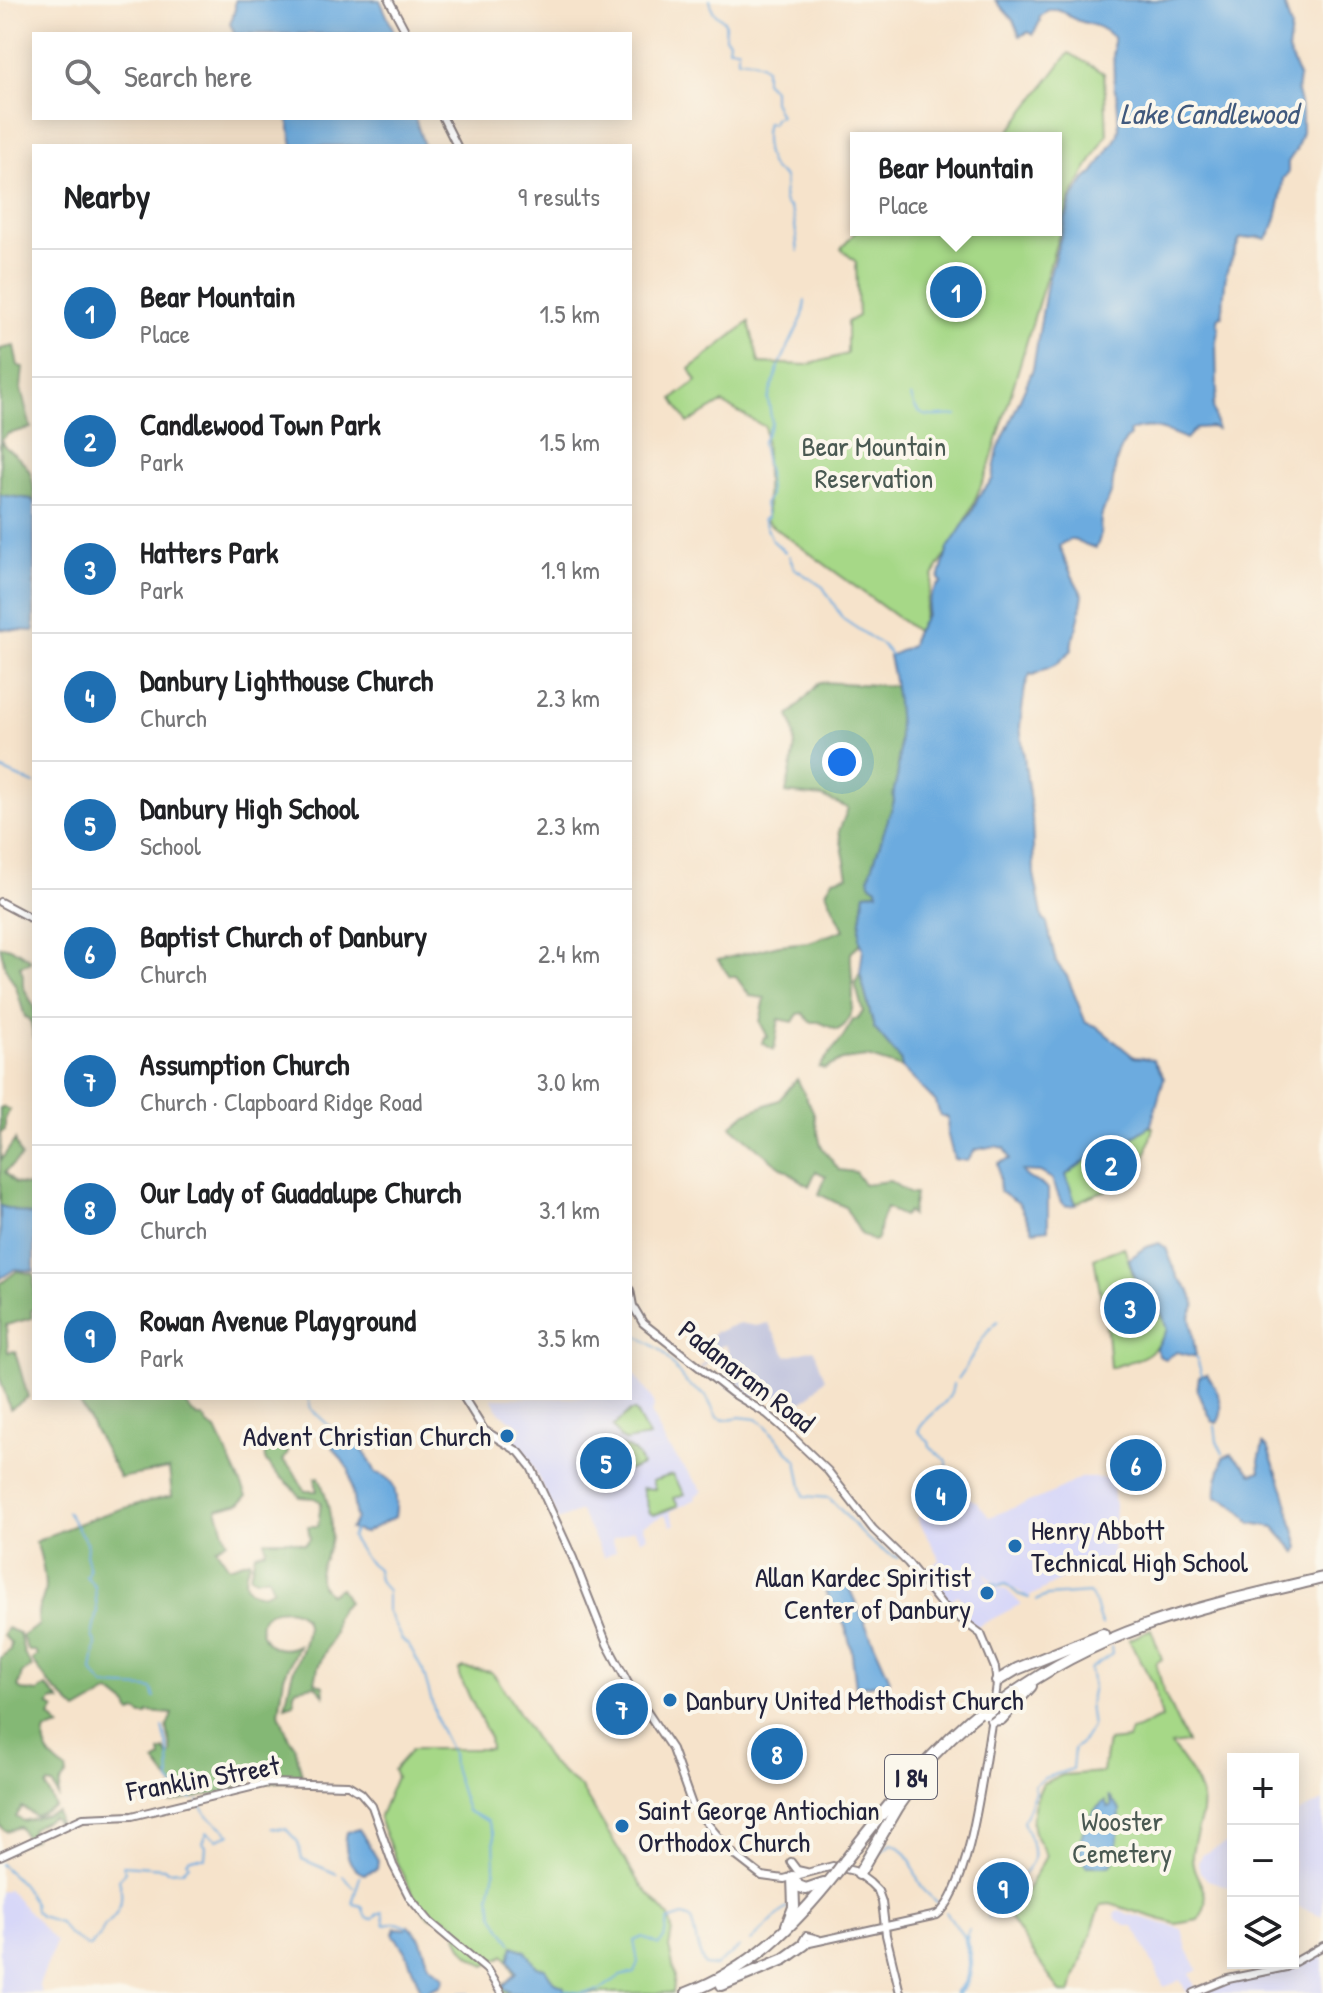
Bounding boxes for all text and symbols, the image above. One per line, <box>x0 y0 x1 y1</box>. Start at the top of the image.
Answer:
search box <box>32 32 632 120</box>
icon: search <box>60 54 104 98</box>
text: Search here <box>124 56 252 96</box>
water label: Lake Candlewood <box>1120 93 1302 133</box>
popup <box>850 132 1062 236</box>
text: Bear Mountain <box>878 147 1034 187</box>
text: Nearby <box>64 173 150 219</box>
text: 9 results <box>518 179 600 214</box>
text: Place <box>878 187 928 222</box>
pin: 1 <box>930 262 982 322</box>
text: Bear Mountain <box>140 276 295 316</box>
text: 1 <box>85 296 95 331</box>
text: 1.5 km <box>540 296 600 331</box>
text: Place <box>140 316 190 351</box>
text: Candlewood Town Park <box>140 404 381 444</box>
text: 2 <box>84 424 96 459</box>
text: 1.5 km <box>540 424 600 459</box>
park label: Bear Mountain Reservation <box>802 427 946 497</box>
text: Park <box>140 444 184 479</box>
text: Hatters Park <box>140 532 279 572</box>
text: 3 <box>84 552 96 587</box>
text: 1.9 km <box>541 552 600 587</box>
text: Park <box>140 572 184 607</box>
text: Danbury Lighthouse Church <box>140 660 433 700</box>
text: 4 <box>85 680 95 715</box>
text: 2.3 km <box>536 680 600 715</box>
text: Church <box>140 700 207 735</box>
your location <box>822 742 862 782</box>
text: Danbury High School <box>140 788 359 828</box>
text: 5 <box>85 808 96 843</box>
text: 2.3 km <box>536 808 600 843</box>
text: School <box>140 828 201 863</box>
text: Baptist Church of Danbury <box>140 916 427 956</box>
text: 6 <box>85 936 95 971</box>
text: 2.4 km <box>538 936 600 971</box>
text: Church <box>140 956 207 991</box>
text: Assumption Church <box>140 1044 349 1084</box>
text: 7 <box>84 1064 96 1099</box>
text: 3.0 km <box>537 1064 600 1099</box>
text: Church · Clapboard Ridge Road <box>140 1084 422 1119</box>
pin: 2 <box>1085 1135 1137 1195</box>
text: Our Lady of Guadalupe Church <box>140 1172 461 1212</box>
text: 8 <box>84 1192 96 1227</box>
text: 3.1 km <box>539 1192 600 1227</box>
text: Church <box>140 1212 207 1247</box>
pin: 3 <box>1104 1278 1156 1338</box>
text: Rowan Avenue Playground <box>140 1300 416 1340</box>
street label: Padanaram Road <box>671 1311 823 1441</box>
text: 9 <box>85 1320 95 1355</box>
text: 3.5 km <box>537 1320 600 1355</box>
text: Park <box>140 1340 184 1375</box>
place label: Advent Christian Church <box>243 1417 491 1455</box>
marker: Advent Christian Church <box>498 1427 516 1445</box>
pin: 5 <box>580 1433 632 1493</box>
pin: 6 <box>1110 1435 1162 1495</box>
pin: 4 <box>915 1465 967 1525</box>
place label: Henry Abbott Technical High School <box>1031 1511 1249 1581</box>
marker: Henry Abbott Technical High School <box>1006 1537 1024 1555</box>
place label: Allan Kardec Spiritist Center of Danbury <box>755 1558 971 1628</box>
marker: Allan Kardec Spiritist Center of Danbury <box>978 1584 996 1602</box>
pin: 7 <box>596 1679 648 1739</box>
place label: Danbury United Methodist Church <box>686 1681 1024 1719</box>
marker: Danbury United Methodist Church <box>661 1691 679 1709</box>
pin: 8 <box>751 1724 803 1784</box>
street label: Franklin Street <box>123 1746 283 1810</box>
map controls <box>1227 1753 1299 1969</box>
button: + <box>1227 1753 1299 1825</box>
road number: I 84 <box>885 1755 937 1799</box>
place label: Saint George Antiochian Orthodox Church <box>638 1791 880 1861</box>
park label: Wooster Cemetery <box>1072 1802 1172 1872</box>
marker: Saint George Antiochian Orthodox Church <box>613 1817 631 1835</box>
button: − <box>1227 1825 1299 1897</box>
pin: 9 <box>977 1858 1029 1918</box>
button: layers <box>1227 1897 1299 1969</box>

